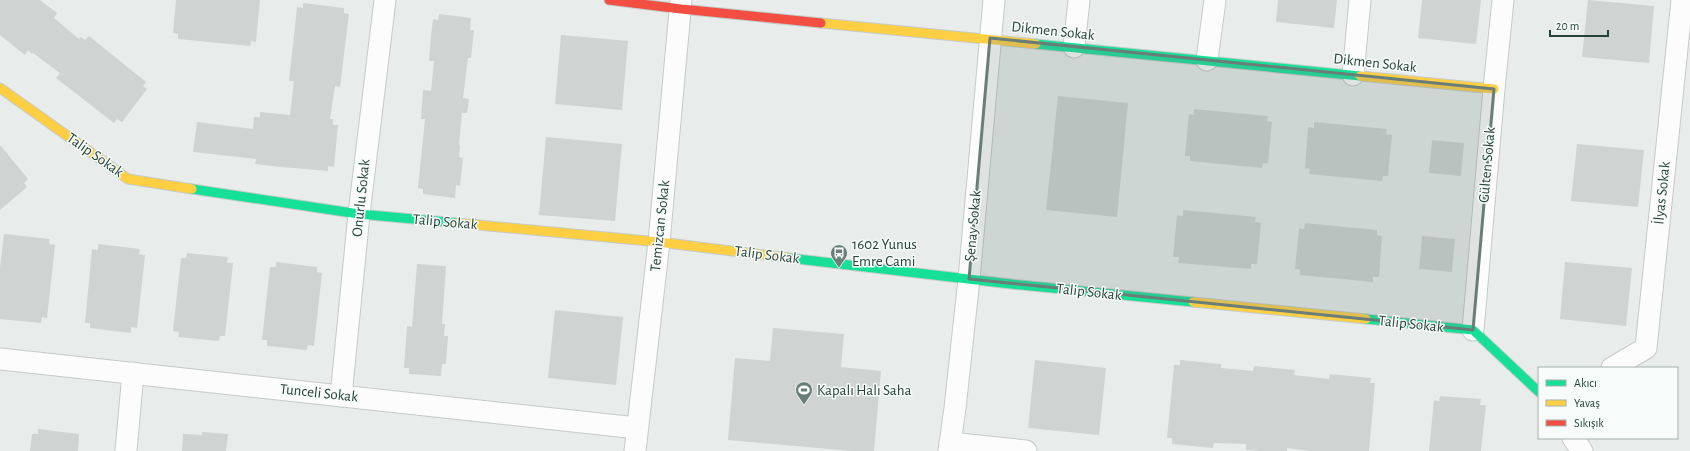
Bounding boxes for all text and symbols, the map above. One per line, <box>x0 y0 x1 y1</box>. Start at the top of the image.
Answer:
scale bar <box>1550 12 1608 38</box>
street label: Dikmen Sokak <box>1011 19 1096 43</box>
text: 20 m <box>1556 20 1579 32</box>
street label: Dikmen Sokak <box>1333 51 1418 75</box>
street label: Gülten Sokak <box>1476 126 1498 204</box>
street label: Talip Sokak <box>64 130 126 180</box>
street label: Onurlu Sokak <box>349 158 373 238</box>
street label: İlyas Sokak <box>1649 160 1673 225</box>
street label: Temizcan Sokak <box>648 179 672 273</box>
street label: Şenay Sokak <box>962 190 984 262</box>
street label: Talip Sokak <box>412 212 478 232</box>
place label: 1602 Yunus Emre Cami <box>852 237 917 269</box>
bus stop icon: 1602 Yunus Emre Cami <box>829 243 849 268</box>
street label: Talip Sokak <box>734 244 800 266</box>
street label: Talip Sokak <box>1056 281 1122 303</box>
street label: Talip Sokak <box>1378 313 1444 335</box>
legend <box>1538 367 1678 439</box>
text: Akıcı <box>1574 377 1597 389</box>
sports icon: Kapalı Halı Saha <box>794 380 814 405</box>
street label: Tunceli Sokak <box>279 381 359 405</box>
place label: Kapalı Halı Saha <box>817 383 912 398</box>
text: Yavaş <box>1574 397 1600 409</box>
text: Sıkışık <box>1574 417 1604 429</box>

